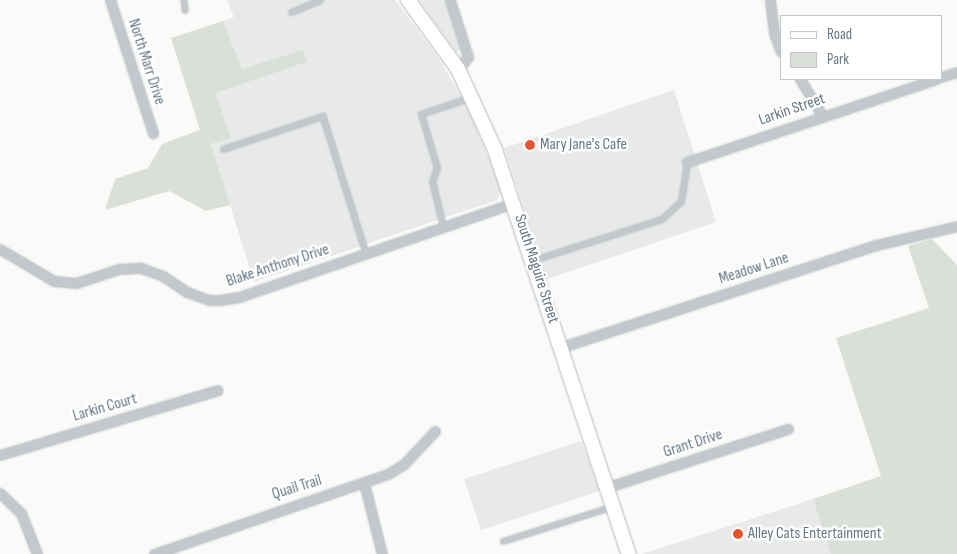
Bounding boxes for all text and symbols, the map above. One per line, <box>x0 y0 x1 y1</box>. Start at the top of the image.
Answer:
legend <box>780 15 942 80</box>
street label: North Marr Drive <box>123 17 169 107</box>
text: Road <box>827 25 852 44</box>
text: Park <box>827 50 849 69</box>
street label: Larkin Street <box>756 90 828 130</box>
place label: Mary Jane's Cafe <box>540 135 627 155</box>
marker: Mary Jane's Cafe <box>524 139 536 151</box>
street label: South Maguire Street <box>509 212 563 326</box>
street label: Blake Anthony Drive <box>224 240 332 292</box>
street label: Meadow Lane <box>717 249 791 289</box>
street label: Larkin Court <box>71 390 139 426</box>
street label: Grant Drive <box>661 425 725 463</box>
street label: Quail Trail <box>270 471 324 505</box>
place label: Alley Cats Entertainment <box>748 524 882 544</box>
marker: Alley Cats Entertainment <box>732 528 744 540</box>

